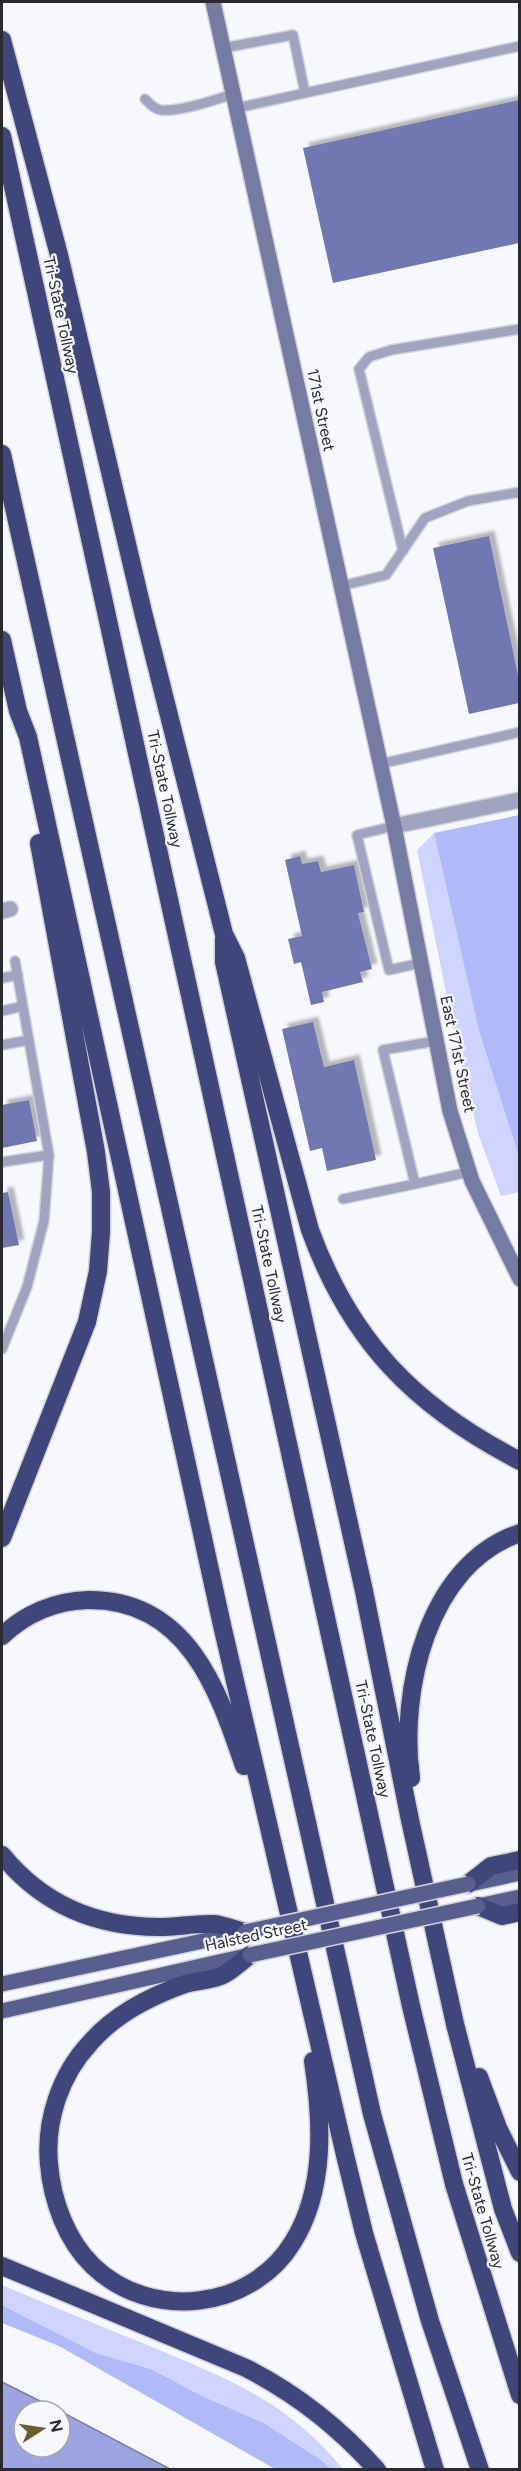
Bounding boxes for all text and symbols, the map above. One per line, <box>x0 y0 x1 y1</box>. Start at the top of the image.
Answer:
street label: Tri-State Tollway <box>39 255 83 376</box>
street label: 171st Street <box>303 367 339 453</box>
street label: Tri-State Tollway <box>143 729 187 850</box>
street label: East 171st Street <box>436 994 480 1114</box>
street label: Tri-State Tollway <box>247 1204 291 1325</box>
street label: Tri-State Tollway <box>351 1679 395 1800</box>
street label: Halsted Street <box>203 1915 309 1955</box>
street label: Tri-State Tollway <box>457 2151 509 2272</box>
north arrow <box>12 2399 72 2459</box>
text: N <box>46 2418 67 2434</box>

